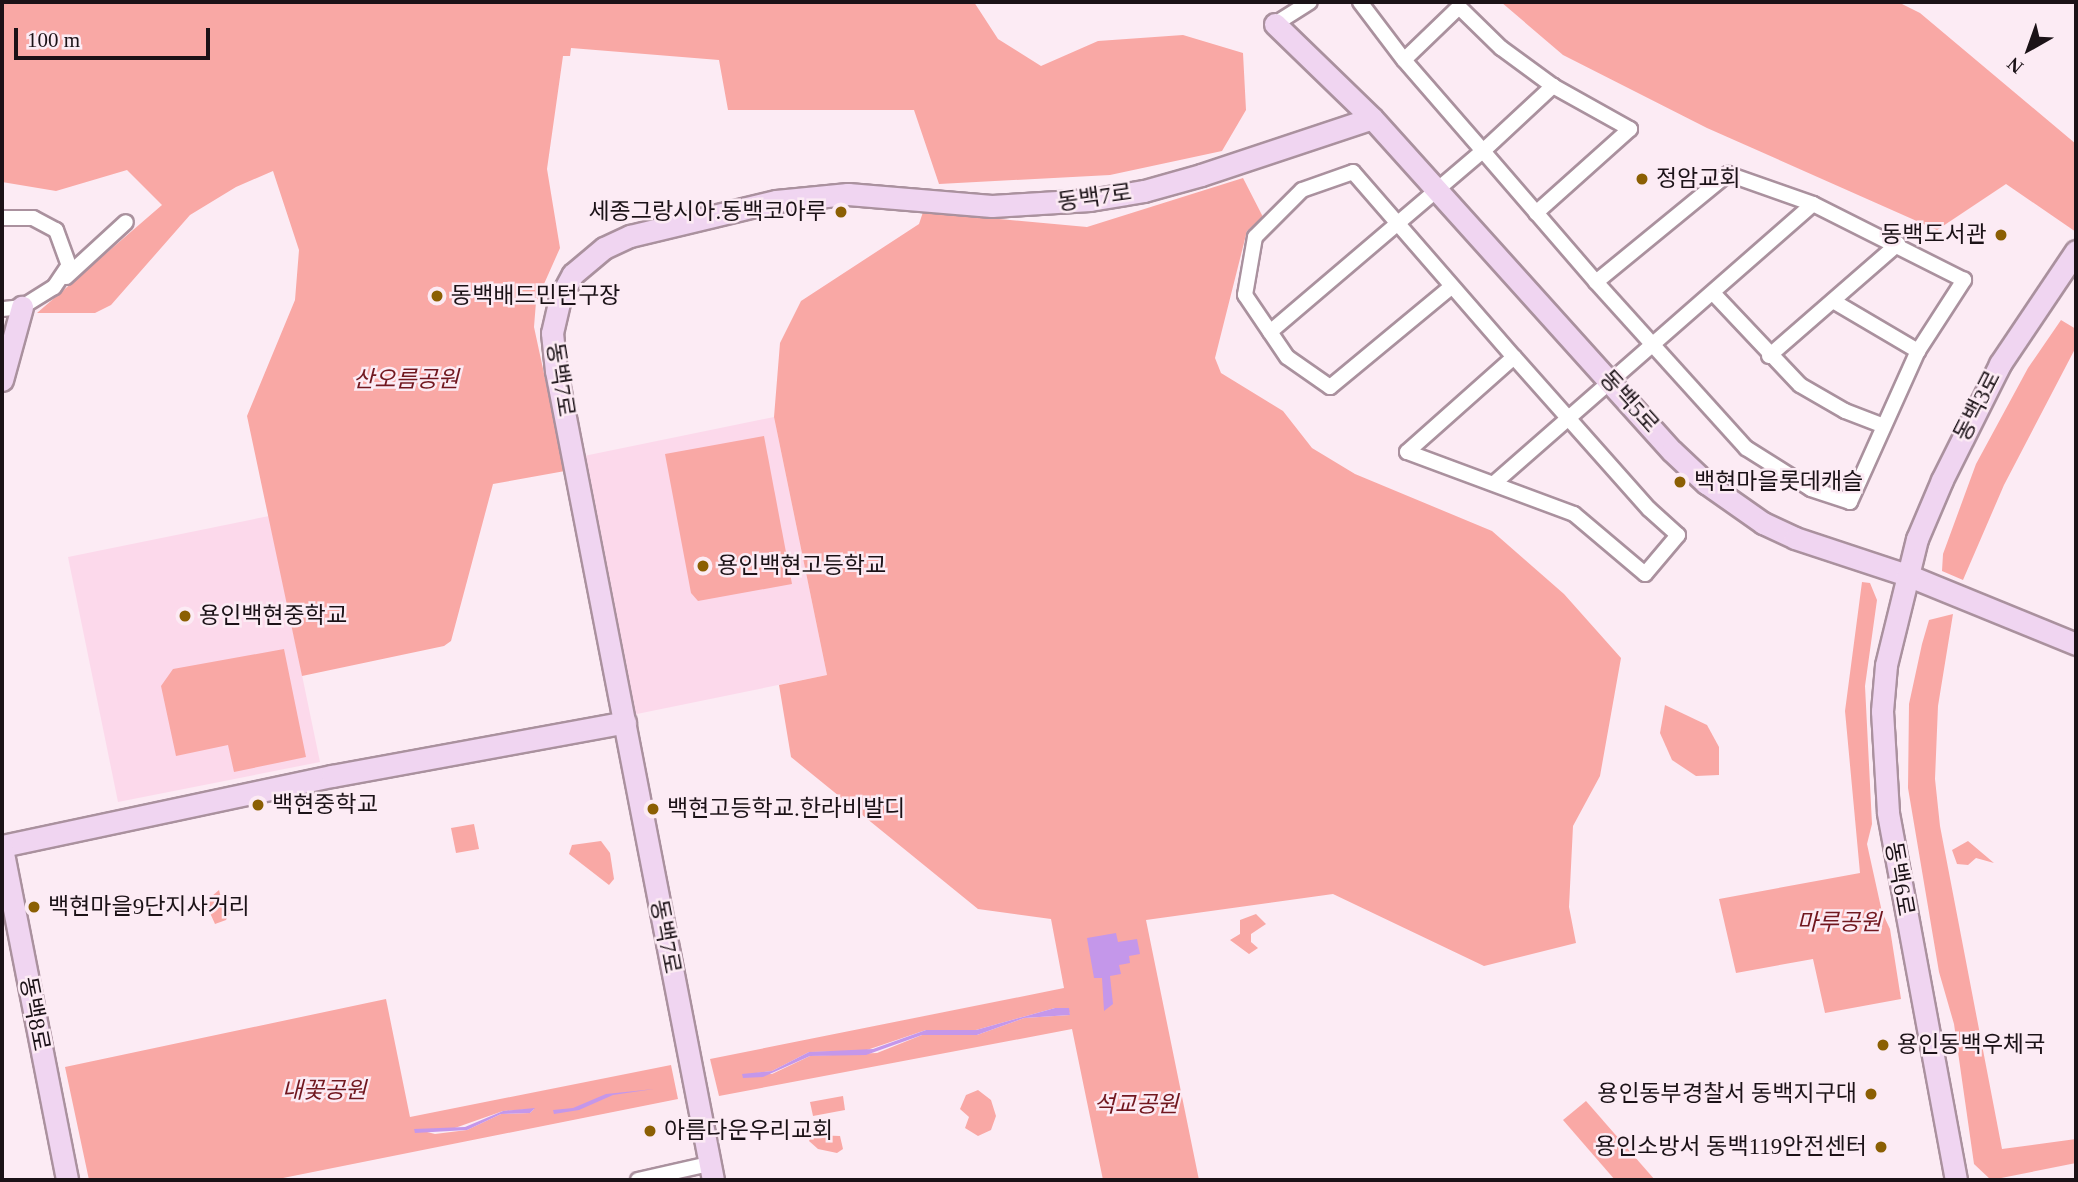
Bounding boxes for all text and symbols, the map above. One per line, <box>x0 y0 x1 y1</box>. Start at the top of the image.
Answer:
scale bar <box>18 14 214 58</box>
north arrow <box>1994 14 2064 84</box>
text: 100 m <box>27 28 80 52</box>
text: N <box>2003 53 2027 78</box>
place label: 정암교회 <box>1656 165 1741 193</box>
marker: 정암교회 <box>1634 171 1650 187</box>
street label: 동백7로 <box>1056 179 1134 217</box>
place label: 세종그랑시아.동백코아루 <box>588 198 827 226</box>
marker: 세종그랑시아.동백코아루 <box>833 204 849 220</box>
place label: 동백도서관 <box>1881 221 1987 249</box>
marker: 동백도서관 <box>1993 227 2009 243</box>
place label: 동백배드민턴구장 <box>451 282 620 310</box>
marker: 동백배드민턴구장 <box>429 288 445 304</box>
street label: 동백7로 <box>541 341 579 419</box>
street label: 동백5로 <box>1594 365 1664 439</box>
park label: 산오름공원 <box>353 366 459 394</box>
street label: 동백3로 <box>1949 366 2007 446</box>
place label: 백현마을롯데캐슬 <box>1694 468 1863 496</box>
marker: 백현마을롯데캐슬 <box>1672 474 1688 490</box>
place label: 용인백현고등학교 <box>717 552 886 580</box>
marker: 용인백현고등학교 <box>695 558 711 574</box>
place label: 용인백현중학교 <box>199 602 347 630</box>
marker: 용인백현중학교 <box>177 608 193 624</box>
place label: 백현중학교 <box>272 791 378 819</box>
place label: 백현고등학교.한라비발디 <box>667 795 906 823</box>
marker: 백현중학교 <box>250 797 266 813</box>
marker: 백현고등학교.한라비발디 <box>645 801 661 817</box>
street label: 동백6로 <box>1879 840 1919 918</box>
place label: 백현마을9단지사거리 <box>48 893 250 921</box>
street label: 동백7로 <box>644 898 686 976</box>
marker: 백현마을9단지사거리 <box>26 899 42 915</box>
park label: 마루공원 <box>1797 909 1881 937</box>
street label: 동백8로 <box>13 975 55 1053</box>
place label: 용인동백우체국 <box>1897 1031 2045 1059</box>
marker: 용인동백우체국 <box>1875 1037 1891 1053</box>
park label: 내꽃공원 <box>282 1077 366 1105</box>
place label: 용인동부경찰서 동백지구대 <box>1597 1080 1857 1108</box>
marker: 용인동부경찰서 동백지구대 <box>1863 1086 1879 1102</box>
park label: 석교공원 <box>1094 1091 1178 1119</box>
place label: 아름다운우리교회 <box>664 1117 833 1145</box>
marker: 아름다운우리교회 <box>642 1123 658 1139</box>
place label: 용인소방서 동백119안전센터 <box>1595 1133 1867 1161</box>
marker: 용인소방서 동백119안전센터 <box>1873 1139 1889 1155</box>

